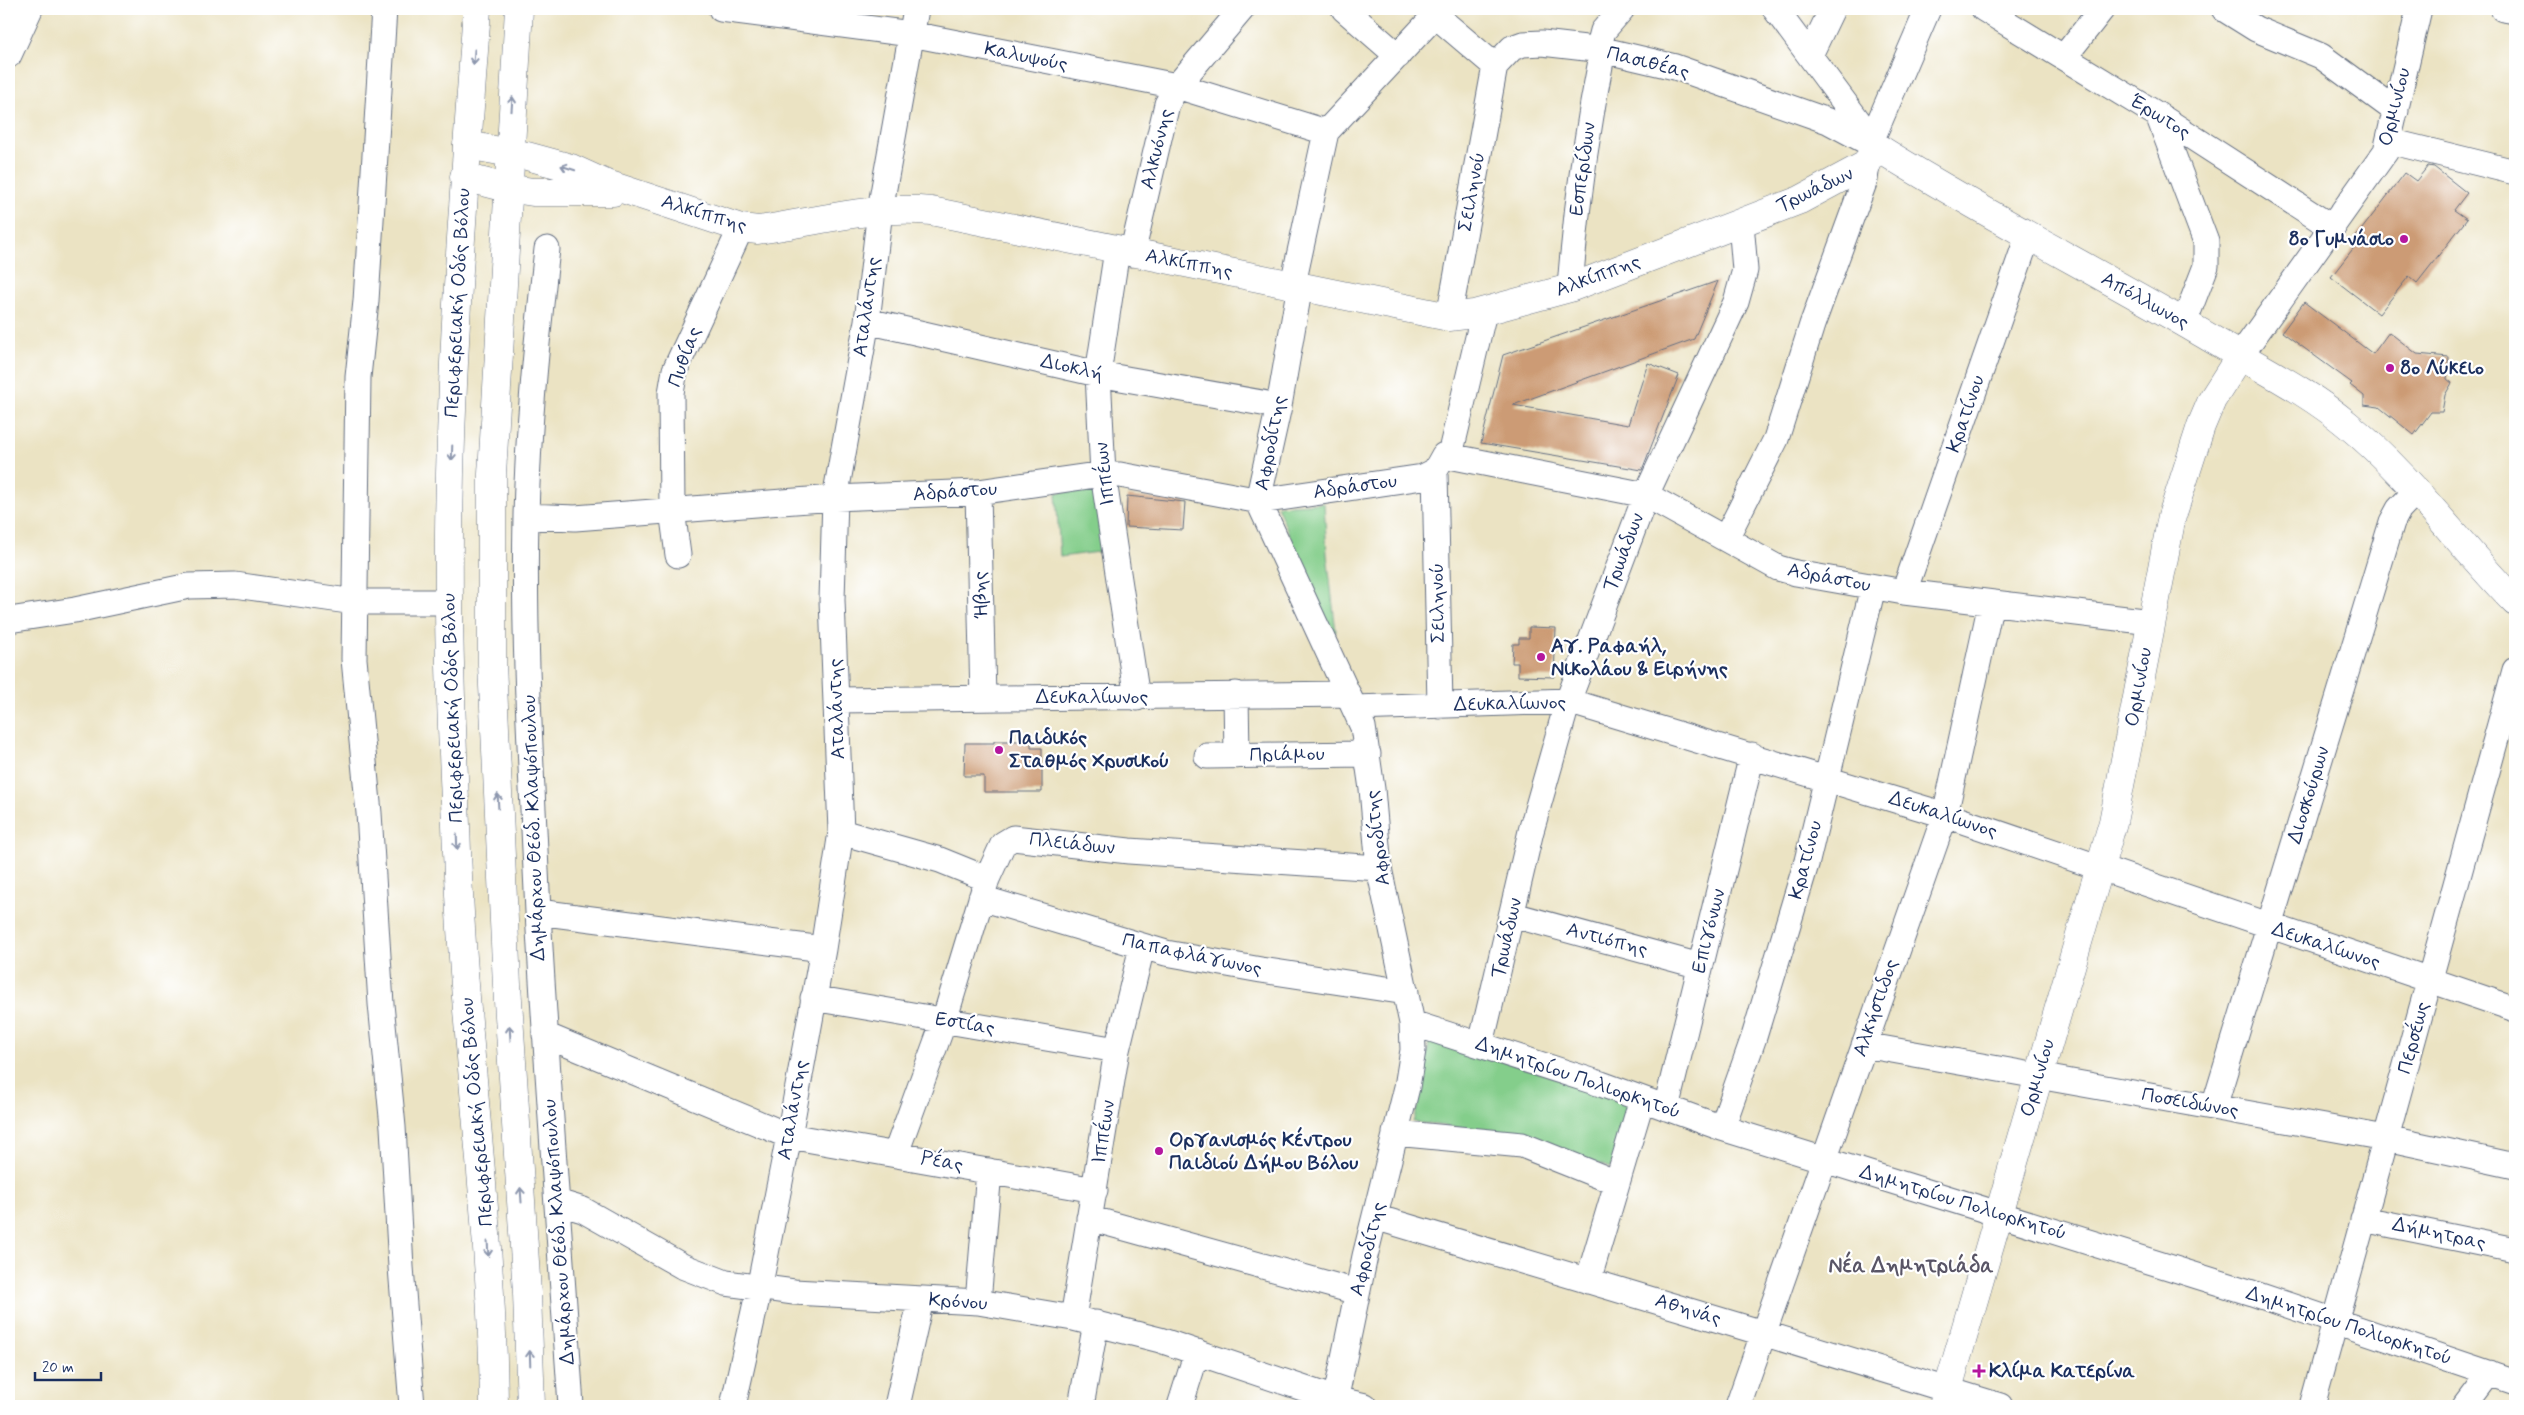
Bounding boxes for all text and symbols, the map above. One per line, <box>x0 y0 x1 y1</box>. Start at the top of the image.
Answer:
street label: Καλυψούς <box>982 36 1070 78</box>
street label: Πασιθέας <box>1604 40 1692 86</box>
one-way arrow <box>469 49 478 65</box>
street label: Ορμινίου <box>2372 65 2418 149</box>
street label: Έρωτος <box>2125 88 2196 146</box>
one-way arrow <box>508 96 517 112</box>
street label: Αλκυόνης <box>1134 106 1180 192</box>
street label: Εσπερίδων <box>1563 120 1603 218</box>
street label: Σειληνού <box>1452 150 1492 234</box>
street label: Τρωάδων <box>1772 160 1858 220</box>
one-way arrow <box>561 163 576 172</box>
street label: Περιφερειακή Οδός Βόλου <box>439 187 477 419</box>
street label: Αλκίππης <box>658 188 750 240</box>
place label: 8ο Γυμνάσιο <box>2288 226 2394 253</box>
marker: 8ο Γυμνάσιο <box>2398 233 2410 245</box>
street label: Αλκίππης <box>1143 242 1235 286</box>
street label: Αλκίππης <box>1552 248 1644 304</box>
street label: Αταλάντης <box>847 255 887 359</box>
street label: Απόλλωνος <box>2096 266 2194 336</box>
street label: Πυθίας <box>662 323 708 391</box>
street label: Διοκλή <box>1038 348 1106 388</box>
place label: 8ο Λύκειο <box>2400 355 2484 382</box>
marker: 8ο Λύκειο <box>2384 362 2396 374</box>
street label: Κρατίνου <box>1940 372 1992 456</box>
street label: Αφροδίτης <box>1249 393 1293 493</box>
street label: Ιππέων <box>1088 440 1122 507</box>
one-way arrow <box>447 444 456 460</box>
street label: Αδράστου <box>1311 468 1399 506</box>
street label: Αδράστου <box>912 476 998 508</box>
street label: Τρωάδων <box>1597 509 1651 595</box>
street label: Αδράστου <box>1785 557 1873 599</box>
street label: Σειληνού <box>1424 563 1452 643</box>
street label: Ήβης <box>967 571 995 619</box>
street label: Περιφερειακή Οδός Βόλου <box>435 593 471 823</box>
place label: Αγ. Ραφαήλ, Νικολάου & Ειρήνης <box>1551 633 1728 683</box>
street label: Ορμινίου <box>2119 645 2159 729</box>
marker: Αγ. Ραφαήλ, Νικολάου & Ειρήνης <box>1535 651 1547 663</box>
street label: Αταλάντης <box>822 658 852 760</box>
street label: Δευκαλίωνος <box>1036 684 1149 711</box>
street label: Δευκαλίωνος <box>1453 690 1567 718</box>
street label: Δημάρχου Θεόδ. Κλαψόπουλου <box>516 694 552 962</box>
place label: Παιδικός Σταθμός Χρυσικού <box>1009 725 1169 775</box>
street label: Πριάμου <box>1249 741 1325 769</box>
street label: Διοσκούρων <box>2281 743 2337 847</box>
marker: Παιδικός Σταθμός Χρυσικού <box>993 744 1005 756</box>
street label: Δευκαλίωνος <box>1885 785 2001 845</box>
street label: Αφροδίτης <box>1359 788 1397 887</box>
one-way arrow <box>494 793 503 809</box>
street label: Κρατίνου <box>1783 818 1829 902</box>
street label: Πλειάδων <box>1028 826 1116 862</box>
one-way arrow <box>452 834 462 850</box>
street label: Επιγόνων <box>1685 886 1733 976</box>
street label: Τρωάδων <box>1485 895 1529 981</box>
street label: Αντιόπης <box>1563 916 1651 964</box>
street label: Δευκαλίωνος <box>2268 916 2384 976</box>
street label: Παπαφλάγωνος <box>1120 927 1265 983</box>
street label: Αλκήστιδος <box>1847 955 1905 1060</box>
street label: Περιφερειακή Οδός Βόλου <box>454 996 500 1228</box>
street label: Περσέως <box>2391 999 2437 1077</box>
street label: Εστίας <box>933 1005 997 1043</box>
one-way arrow <box>505 1025 515 1041</box>
street label: Δημητρίου Πολιορκητού <box>1472 1030 1684 1126</box>
street label: Ορμινίου <box>2014 1036 2062 1120</box>
street label: Αταλάντης <box>771 1058 815 1162</box>
street label: Ποσειδώνος <box>2139 1081 2241 1125</box>
street label: Δημάρχου Θεόδ. Κλαψόπουλου <box>536 1098 582 1366</box>
street label: Ιππέων <box>1086 1098 1122 1166</box>
place label: Οργανισμός Κέντρου Παιδιού Δήμου Βόλου <box>1169 1126 1358 1177</box>
street label: Ρέας <box>919 1145 966 1179</box>
marker: Οργανισμός Κέντρου Παιδιού Δήμου Βόλου <box>1153 1145 1165 1157</box>
street label: Δημητρίου Πολιορκητού <box>1856 1159 2070 1247</box>
one-way arrow <box>516 1188 526 1204</box>
street label: Αφροδίτης <box>1343 1199 1393 1299</box>
street label: Δήμητρας <box>2390 1211 2489 1257</box>
one-way arrow <box>483 1240 492 1256</box>
district label: Νέα Δημητριάδα <box>1828 1251 1994 1280</box>
street label: Δημητρίου Πολιορκητού <box>2243 1280 2455 1372</box>
street label: Κρόνου <box>928 1286 988 1318</box>
street label: Αθηνάς <box>1652 1287 1725 1333</box>
scale bar <box>35 1350 101 1382</box>
one-way arrow <box>525 1350 535 1366</box>
text: 20 m <box>42 1358 74 1378</box>
place label: Κλίμα Κατερίνα <box>1989 1358 2135 1385</box>
marker: Κλίμα Κατερίνα <box>1973 1365 1985 1377</box>

